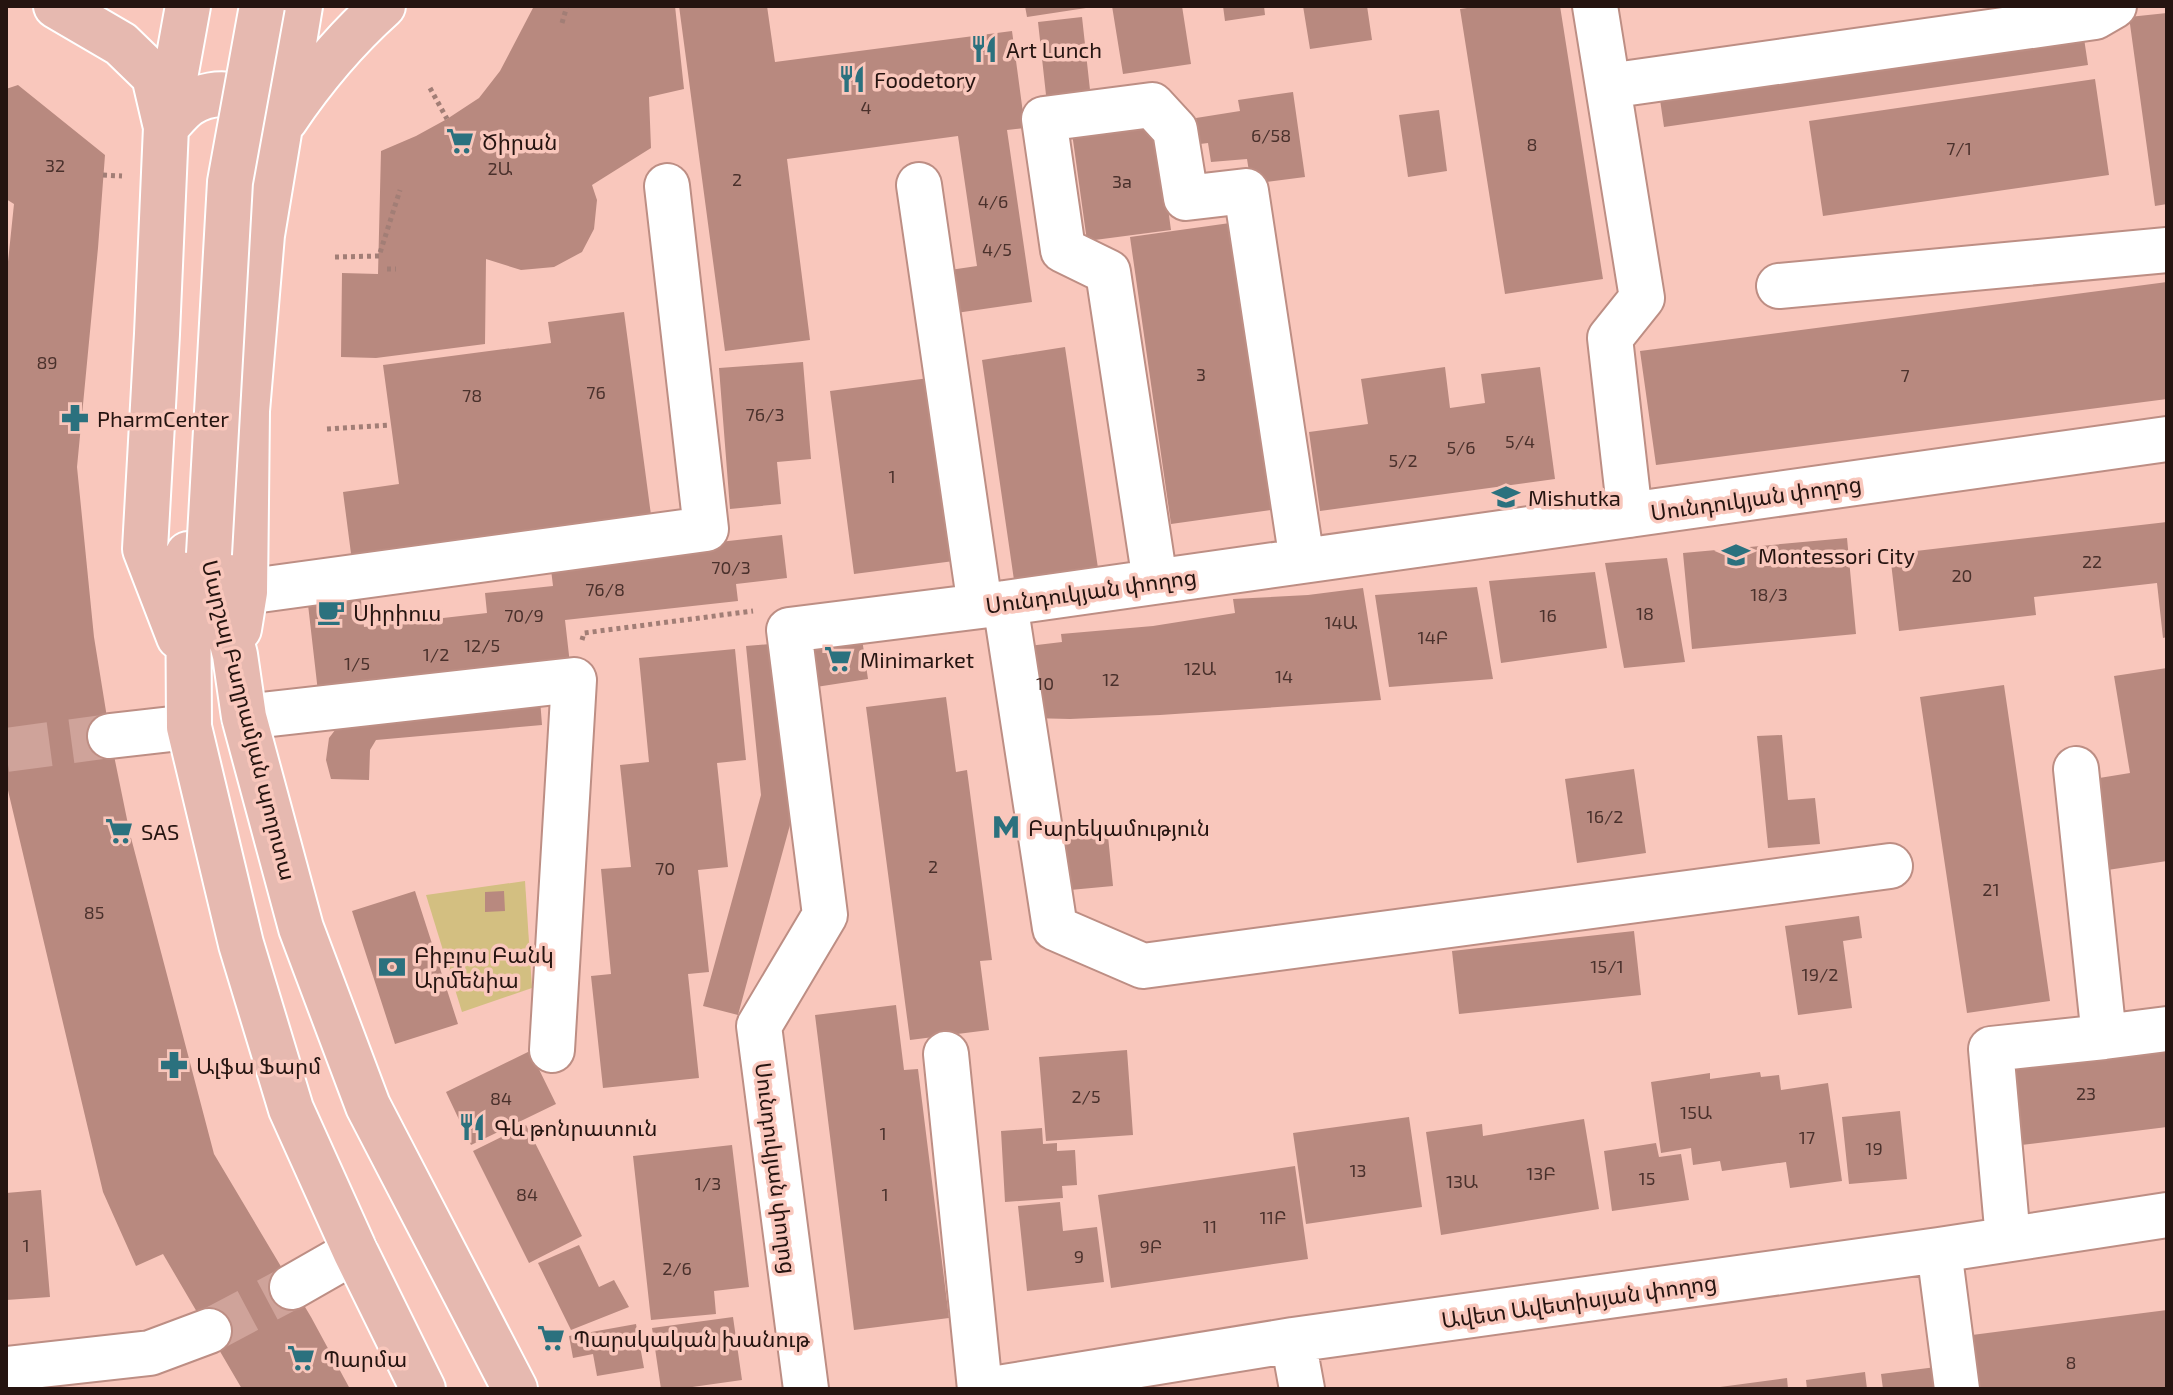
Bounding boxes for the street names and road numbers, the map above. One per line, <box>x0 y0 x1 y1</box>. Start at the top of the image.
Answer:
street label: Սունդուկյան փողոց <box>1649 469 1863 526</box>
street label: Մարշալ Բաղրամյան պողոտա <box>197 557 302 883</box>
street label: Սունդուկյան փողոց <box>984 562 1198 619</box>
street label: Սունդուկյան փողոց <box>750 1061 803 1275</box>
street label: Ավետ Ավետիսյան փողոց <box>1440 1268 1719 1333</box>

